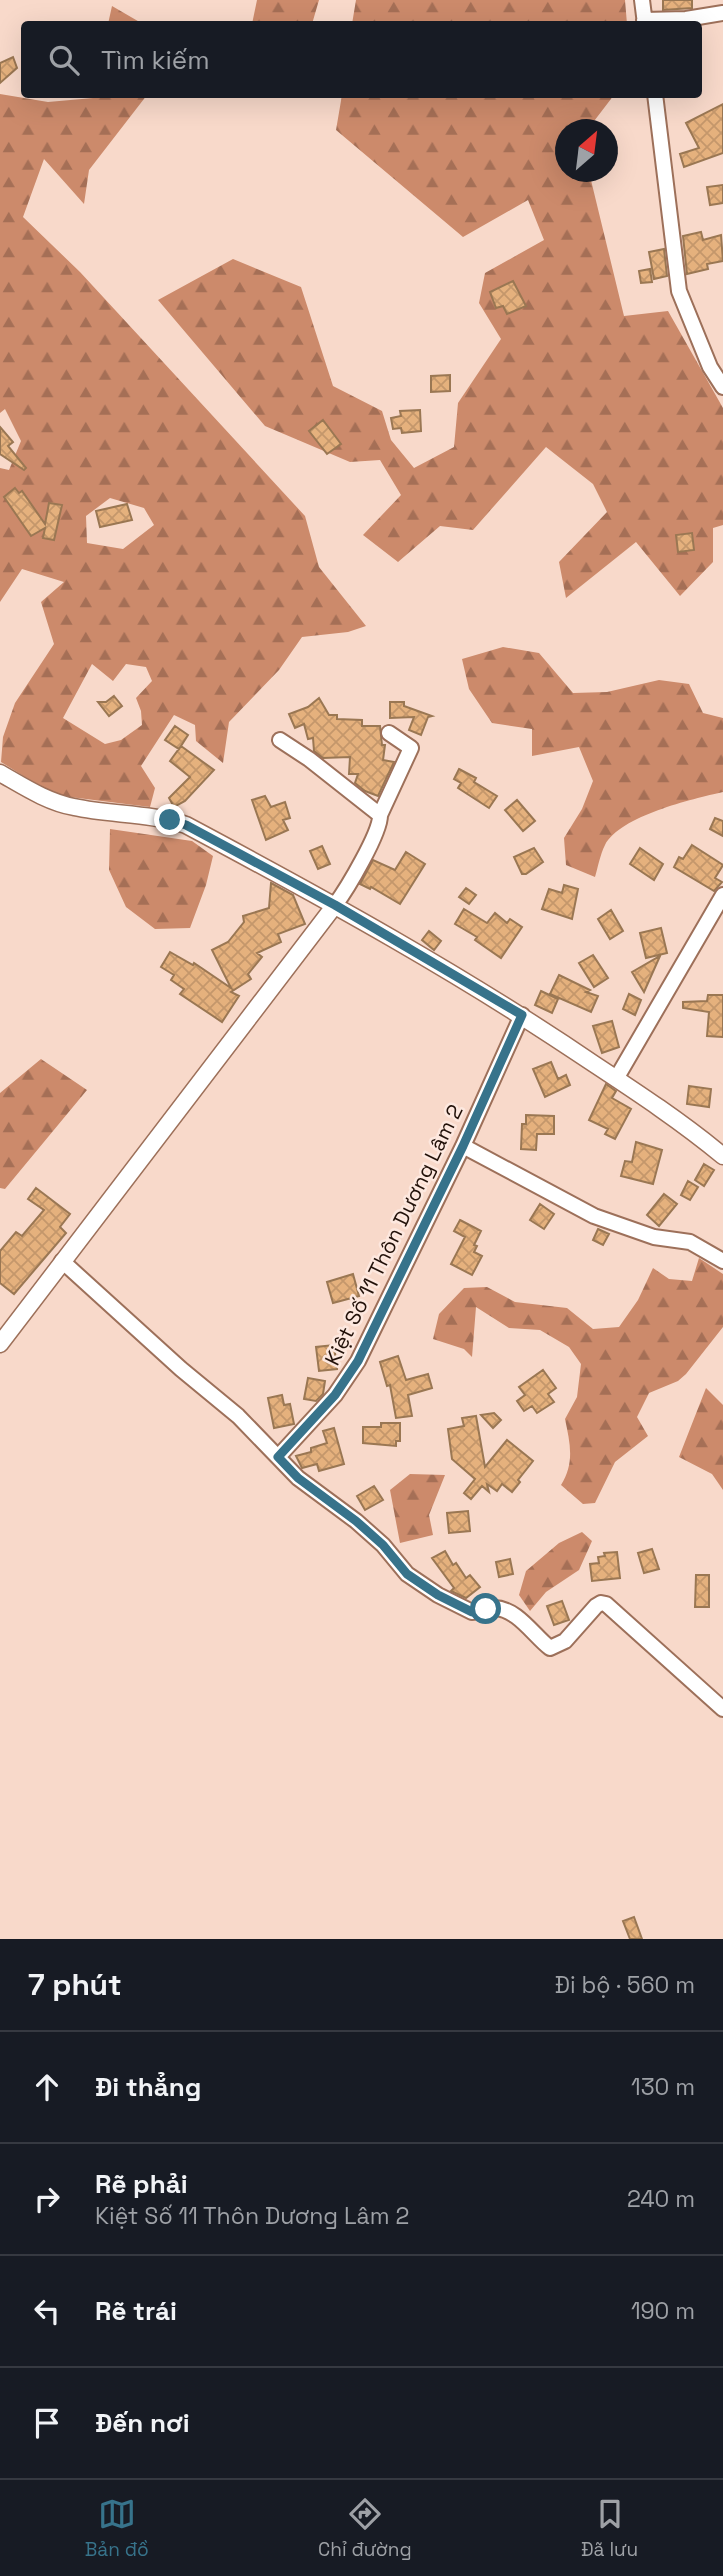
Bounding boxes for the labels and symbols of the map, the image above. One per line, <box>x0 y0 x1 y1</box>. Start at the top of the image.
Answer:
north arrow <box>555 119 618 182</box>
route end <box>154 804 185 835</box>
street label: Kiệt Số 11 Thôn Dương Lâm 2 <box>318 1100 469 1370</box>
route start <box>470 1593 501 1624</box>

